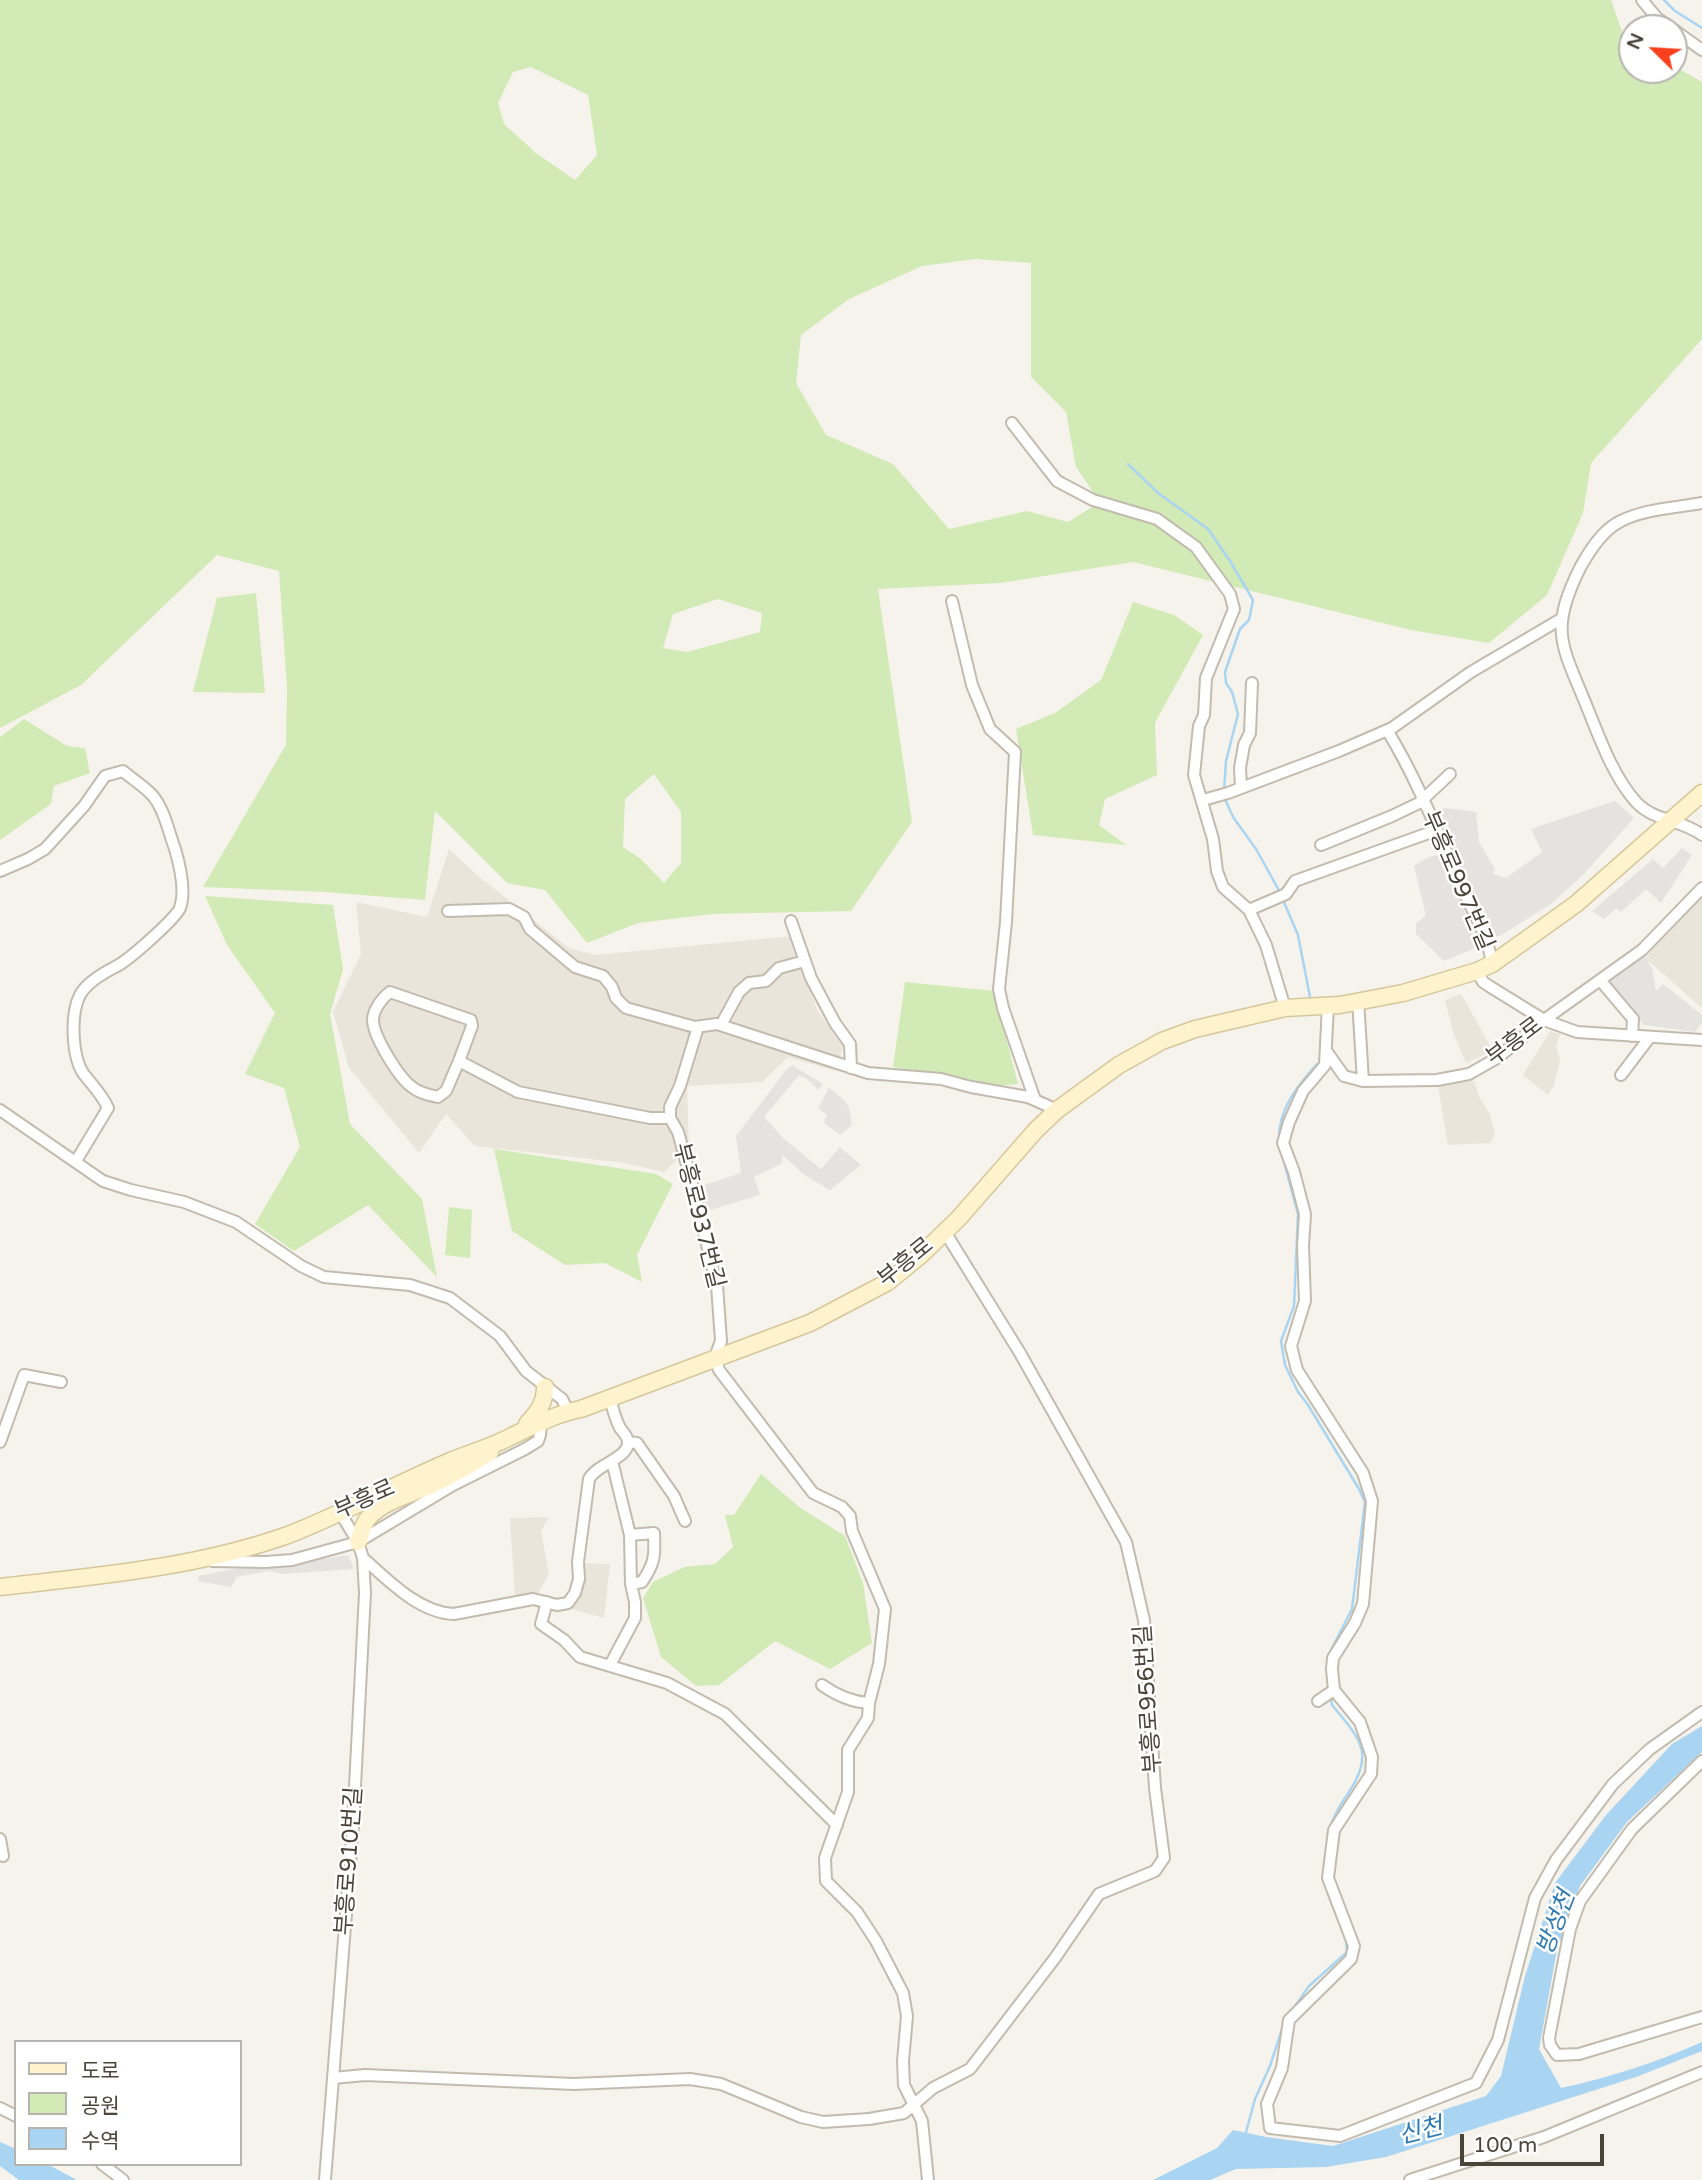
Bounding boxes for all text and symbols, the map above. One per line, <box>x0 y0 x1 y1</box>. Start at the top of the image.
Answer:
north arrow <box>1618 14 1688 84</box>
text: N <box>1622 30 1649 53</box>
street label: 부흥로997번길 <box>1415 807 1499 955</box>
street label: 부흥로 <box>1481 1012 1549 1072</box>
street label: 부흥로937번길 <box>667 1140 729 1292</box>
street label: 부흥로 <box>873 1232 939 1294</box>
street label: 부흥로 <box>330 1474 400 1526</box>
street label: 부흥로956번길 <box>1130 1624 1168 1774</box>
street label: 부흥로910번길 <box>331 1786 369 1936</box>
water label: 방성천 <box>1532 1887 1582 1959</box>
legend <box>14 2040 242 2166</box>
text: 도로 <box>81 2059 120 2084</box>
text: 공원 <box>81 2094 120 2119</box>
water label: 신천 <box>1396 2113 1446 2151</box>
scale bar <box>1464 2120 1608 2164</box>
text: 수역 <box>81 2129 120 2154</box>
text: 100 m <box>1473 2133 1537 2158</box>

